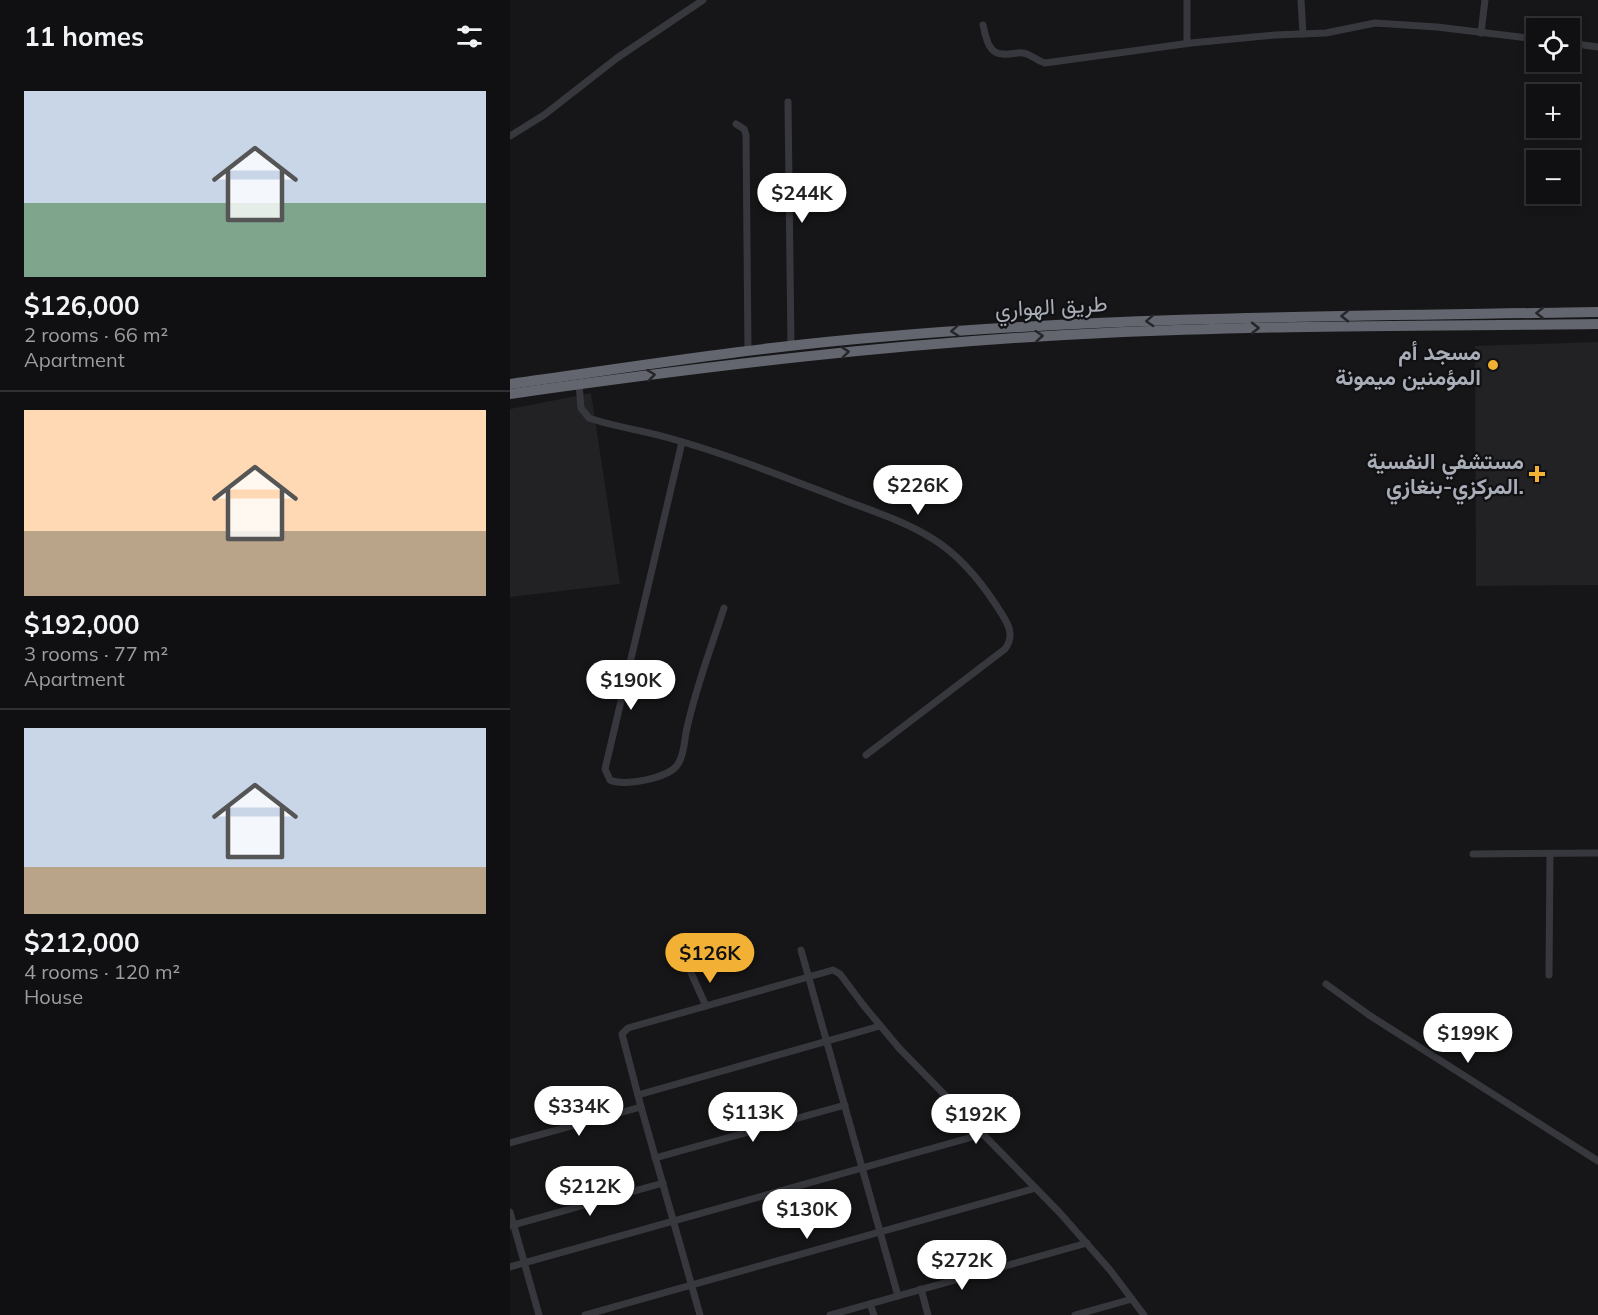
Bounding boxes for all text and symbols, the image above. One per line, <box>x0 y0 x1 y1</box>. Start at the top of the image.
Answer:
map controls <box>1526 18 1580 204</box>
button: locate <box>1526 18 1580 72</box>
text: 11 homes <box>24 20 144 53</box>
icon: filters <box>453 20 486 53</box>
button: + <box>1526 84 1580 138</box>
icon: home <box>201 130 309 238</box>
button: − <box>1526 150 1580 204</box>
pin: $244K <box>760 173 844 224</box>
text: $244K <box>771 180 833 205</box>
text: $126,000 <box>24 289 140 322</box>
street label: طريق الهواري <box>994 289 1108 328</box>
one-way arrow <box>1535 307 1544 319</box>
one-way arrow <box>1340 310 1349 322</box>
one-way arrow <box>1145 314 1154 327</box>
text: 2 rooms · 66 m² <box>24 322 168 347</box>
one-way arrow <box>1250 322 1259 334</box>
one-way arrow <box>950 324 959 337</box>
one-way arrow <box>1035 330 1044 343</box>
place label: مسجد أم المؤمنين ميمونة <box>1335 338 1481 391</box>
one-way arrow <box>840 346 849 359</box>
text: Apartment <box>24 347 125 372</box>
marker: مسجد أم المؤمنين ميمونة <box>1486 358 1500 372</box>
one-way arrow <box>647 369 656 382</box>
place label: مستشفي النفسية المركزي-بنغازي. <box>1367 447 1524 505</box>
icon: home <box>201 449 309 557</box>
pin: $226K <box>876 465 960 516</box>
marker: مستشفي النفسية المركزي-بنغازي. <box>1528 465 1546 483</box>
text: $226K <box>887 472 949 497</box>
text: $192,000 <box>24 608 140 641</box>
text: 3 rooms · 77 m² <box>24 641 168 666</box>
pin: $190K <box>589 660 673 711</box>
text: Apartment <box>24 666 125 691</box>
text: $190K <box>600 667 662 692</box>
icon: home <box>201 767 309 875</box>
text: $212,000 <box>24 926 140 959</box>
pin: $126K <box>668 933 752 984</box>
text: $126K <box>679 940 741 965</box>
text: 4 rooms · 120 m² <box>24 959 180 984</box>
text: House <box>24 984 83 1009</box>
pin: $199K <box>1426 1013 1510 1064</box>
text: $199K <box>1437 1020 1499 1045</box>
pin: $334K <box>537 1086 621 1137</box>
pin: $113K <box>711 1092 795 1143</box>
text: $334K <box>548 1093 610 1118</box>
pin: $192K <box>934 1094 1018 1145</box>
text: $113K <box>722 1099 784 1124</box>
text: $192K <box>945 1101 1007 1126</box>
pin: $212K <box>548 1166 632 1217</box>
text: $212K <box>559 1173 621 1198</box>
pin: $130K <box>765 1189 849 1240</box>
text: $130K <box>776 1196 838 1221</box>
pin: $272K <box>920 1240 1004 1291</box>
text: $272K <box>931 1247 993 1272</box>

